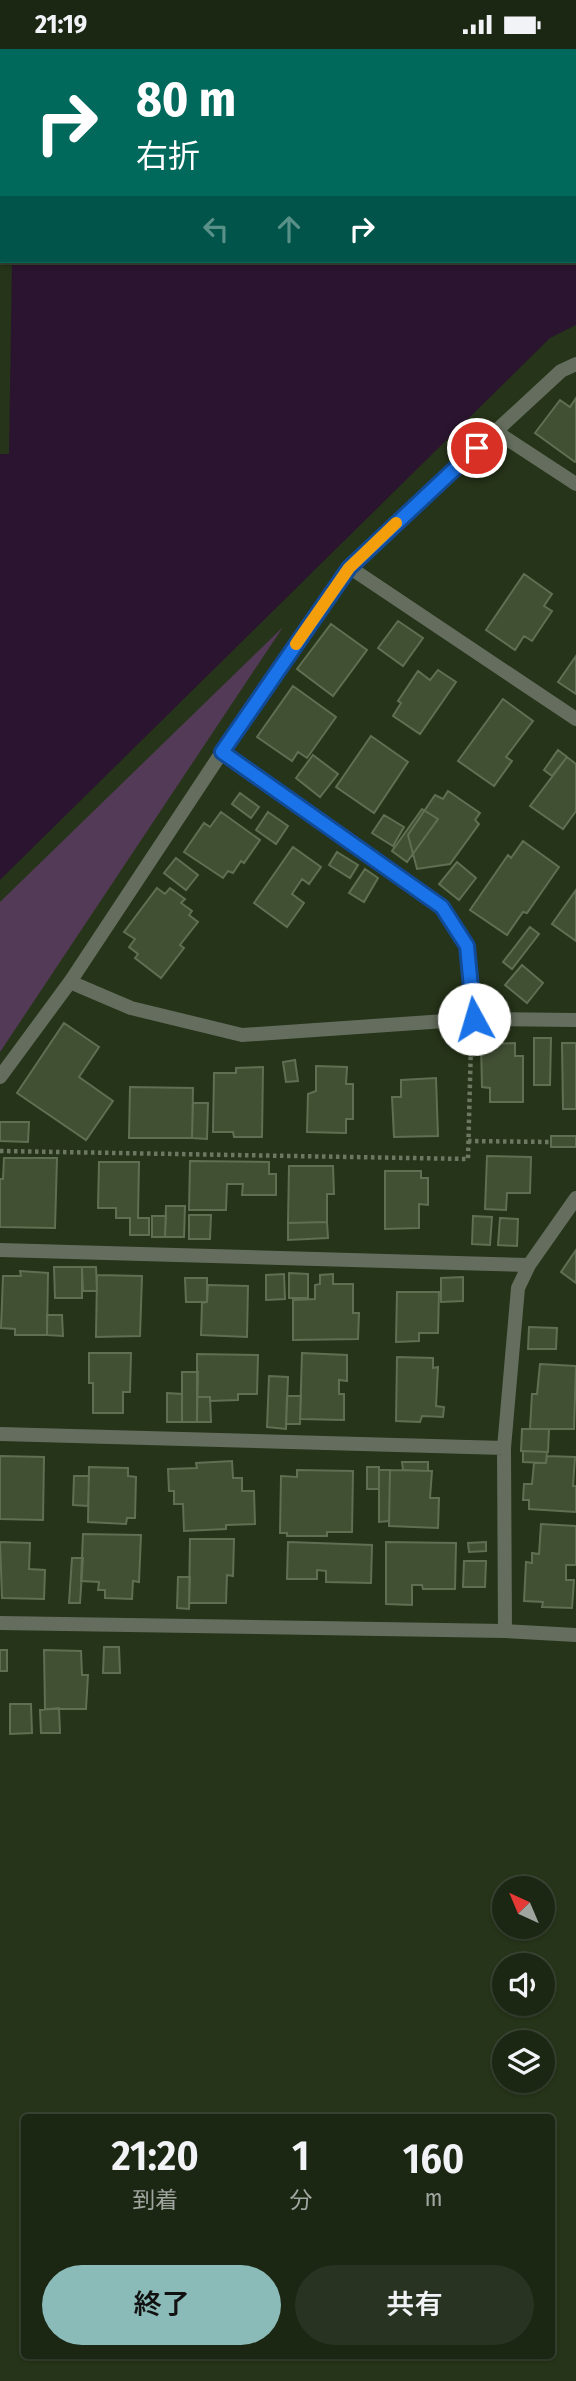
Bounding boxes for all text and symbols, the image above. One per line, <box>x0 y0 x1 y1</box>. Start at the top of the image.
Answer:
text: 21:19 <box>35 9 87 40</box>
text: 80 m <box>136 70 236 129</box>
icon: right <box>21 77 112 168</box>
text: 右折 <box>136 137 200 175</box>
icon: left <box>197 210 235 248</box>
icon: ahead <box>270 210 308 248</box>
icon: right <box>343 210 381 248</box>
pin <box>447 418 507 478</box>
icon: arrive <box>458 429 496 467</box>
position arrow <box>437 982 511 1056</box>
north arrow <box>492 1876 555 1939</box>
map controls <box>492 1876 555 2093</box>
button: sound <box>492 1953 555 2016</box>
button: layers <box>492 2030 555 2093</box>
text: 21:20 <box>111 2131 199 2181</box>
text: 1 <box>292 2131 310 2181</box>
text: 160 <box>403 2134 465 2184</box>
text: m <box>425 2184 442 2212</box>
text: 到着 <box>132 2186 178 2214</box>
text: 分 <box>289 2186 312 2214</box>
button: 終了 <box>42 2265 281 2345</box>
button: 共有 <box>295 2265 534 2345</box>

